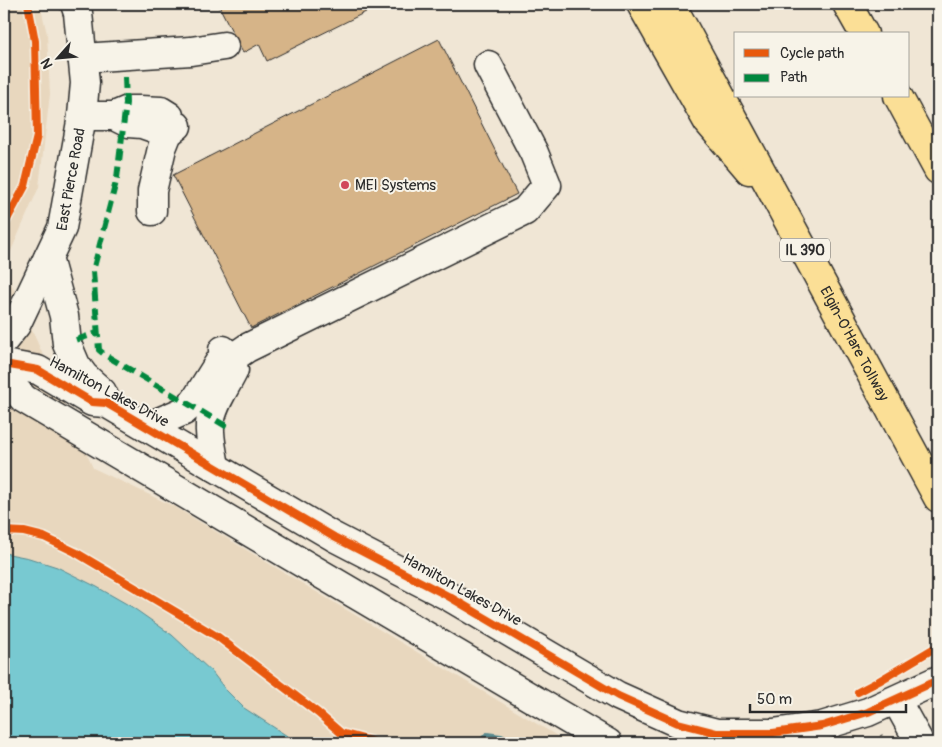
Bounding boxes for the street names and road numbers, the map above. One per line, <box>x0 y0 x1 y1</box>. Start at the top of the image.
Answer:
street label: East Pierce Road <box>52 127 89 232</box>
road number: IL 390 <box>780 238 830 262</box>
street label: Elgin-O'Hare Tollway <box>816 283 893 405</box>
street label: Hamilton Lakes Drive <box>46 352 173 432</box>
street label: Hamilton Lakes Drive <box>399 550 525 631</box>

